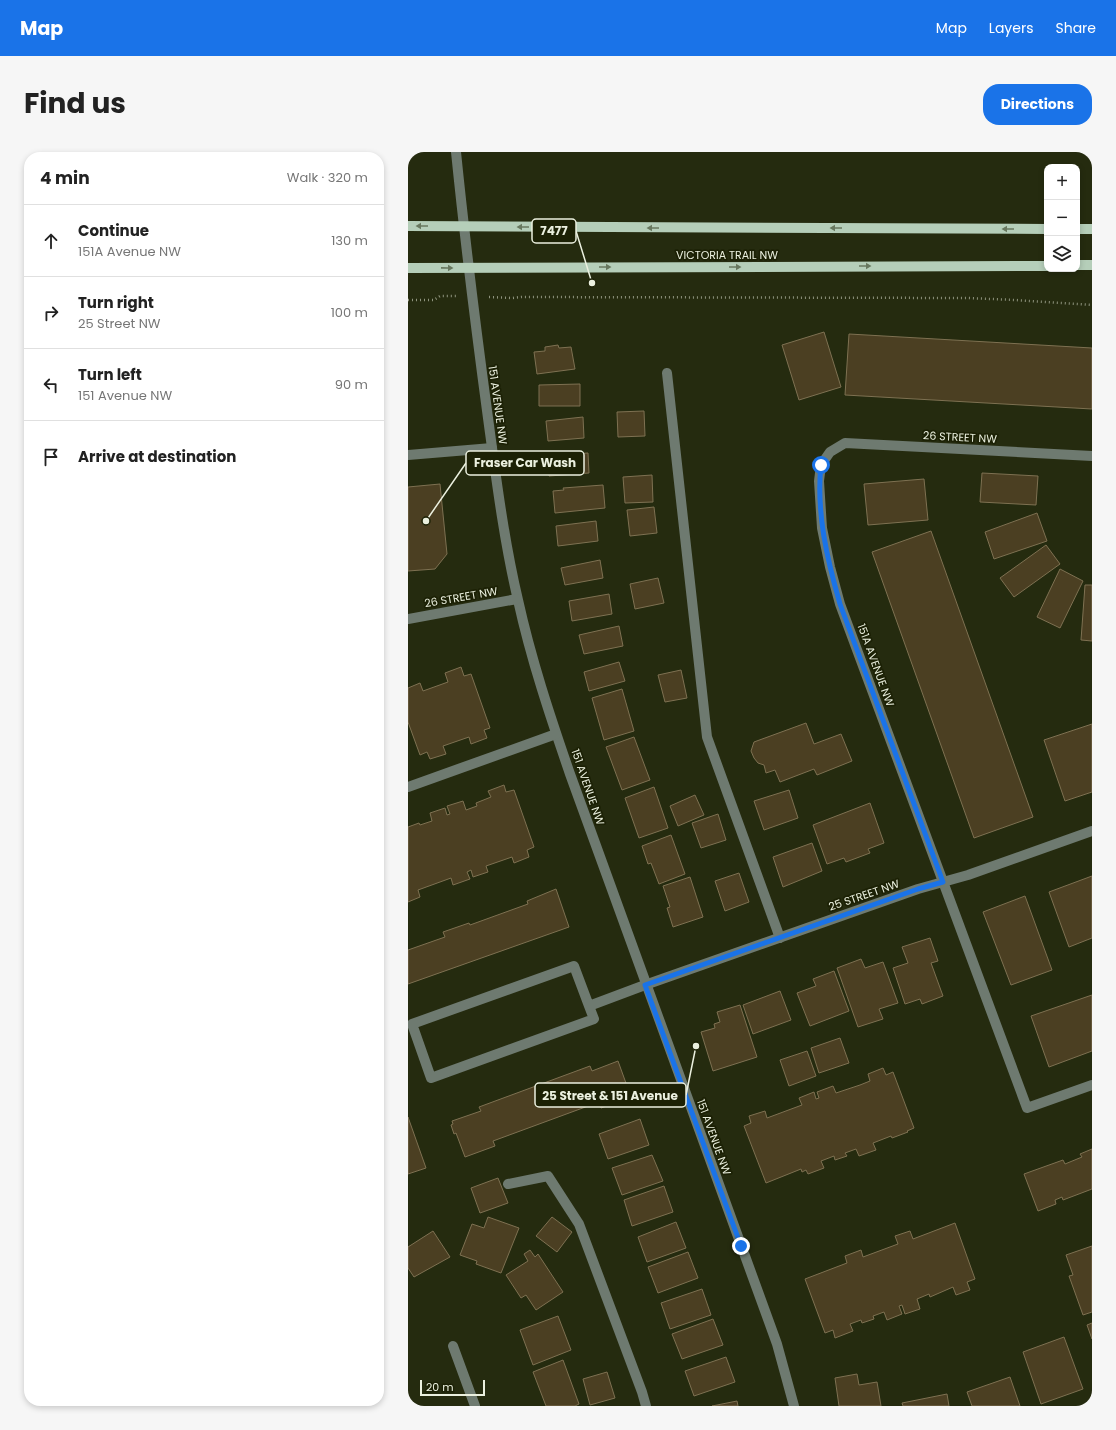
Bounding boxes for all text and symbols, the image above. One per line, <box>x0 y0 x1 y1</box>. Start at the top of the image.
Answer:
text: Map <box>20 15 63 42</box>
text: Map <box>936 18 967 38</box>
text: Layers <box>989 18 1033 38</box>
text: Share <box>1055 18 1096 38</box>
text: Find us <box>24 84 126 123</box>
button: Directions <box>983 84 1092 125</box>
map controls <box>1044 164 1080 272</box>
button: + <box>1044 164 1080 200</box>
text: 4 min <box>40 166 90 190</box>
text: Walk · 320 m <box>287 168 368 187</box>
button: − <box>1044 200 1080 236</box>
callout: 7477 <box>532 219 576 243</box>
text: Continue <box>78 220 149 241</box>
text: 7477 <box>540 222 568 239</box>
one-way arrow <box>415 223 428 229</box>
one-way arrow <box>516 224 529 230</box>
one-way arrow <box>646 225 659 231</box>
one-way arrow <box>829 225 842 231</box>
one-way arrow <box>1001 226 1014 232</box>
icon: ahead <box>40 230 62 252</box>
text: 130 m <box>331 231 368 250</box>
button: layers <box>1044 236 1080 272</box>
text: 151A Avenue NW <box>78 242 181 261</box>
street label: VICTORIA TRAIL NW <box>676 247 778 263</box>
one-way arrow <box>859 263 872 269</box>
one-way arrow <box>599 264 612 270</box>
one-way arrow <box>729 264 742 270</box>
one-way arrow <box>441 265 454 271</box>
text: Turn right <box>78 292 154 313</box>
icon: right <box>40 302 62 324</box>
text: 100 m <box>331 303 368 322</box>
text: 25 Street NW <box>78 314 160 333</box>
text: Turn left <box>78 364 142 385</box>
street label: 151 AVENUE NW <box>485 364 511 446</box>
icon: left <box>40 374 62 396</box>
text: 90 m <box>335 375 368 394</box>
text: 151 Avenue NW <box>78 386 172 405</box>
street label: 26 STREET NW <box>923 427 998 447</box>
icon: arrive <box>40 446 62 468</box>
text: Arrive at destination <box>78 446 236 467</box>
callout: Fraser Car Wash <box>466 451 584 475</box>
text: Fraser Car Wash <box>474 454 576 471</box>
route start <box>812 456 830 474</box>
street label: 26 STREET NW <box>423 583 499 611</box>
street label: 151A AVENUE NW <box>854 621 898 709</box>
street label: 151 AVENUE NW <box>567 747 609 827</box>
street label: 25 STREET NW <box>826 875 902 915</box>
callout: 25 Street & 151 Avenue <box>535 1083 686 1107</box>
text: 25 Street & 151 Avenue <box>542 1087 678 1104</box>
street label: 151 AVENUE NW <box>693 1097 735 1177</box>
route end <box>732 1237 750 1255</box>
scale bar <box>420 1378 485 1397</box>
text: 20 m <box>426 1379 454 1395</box>

